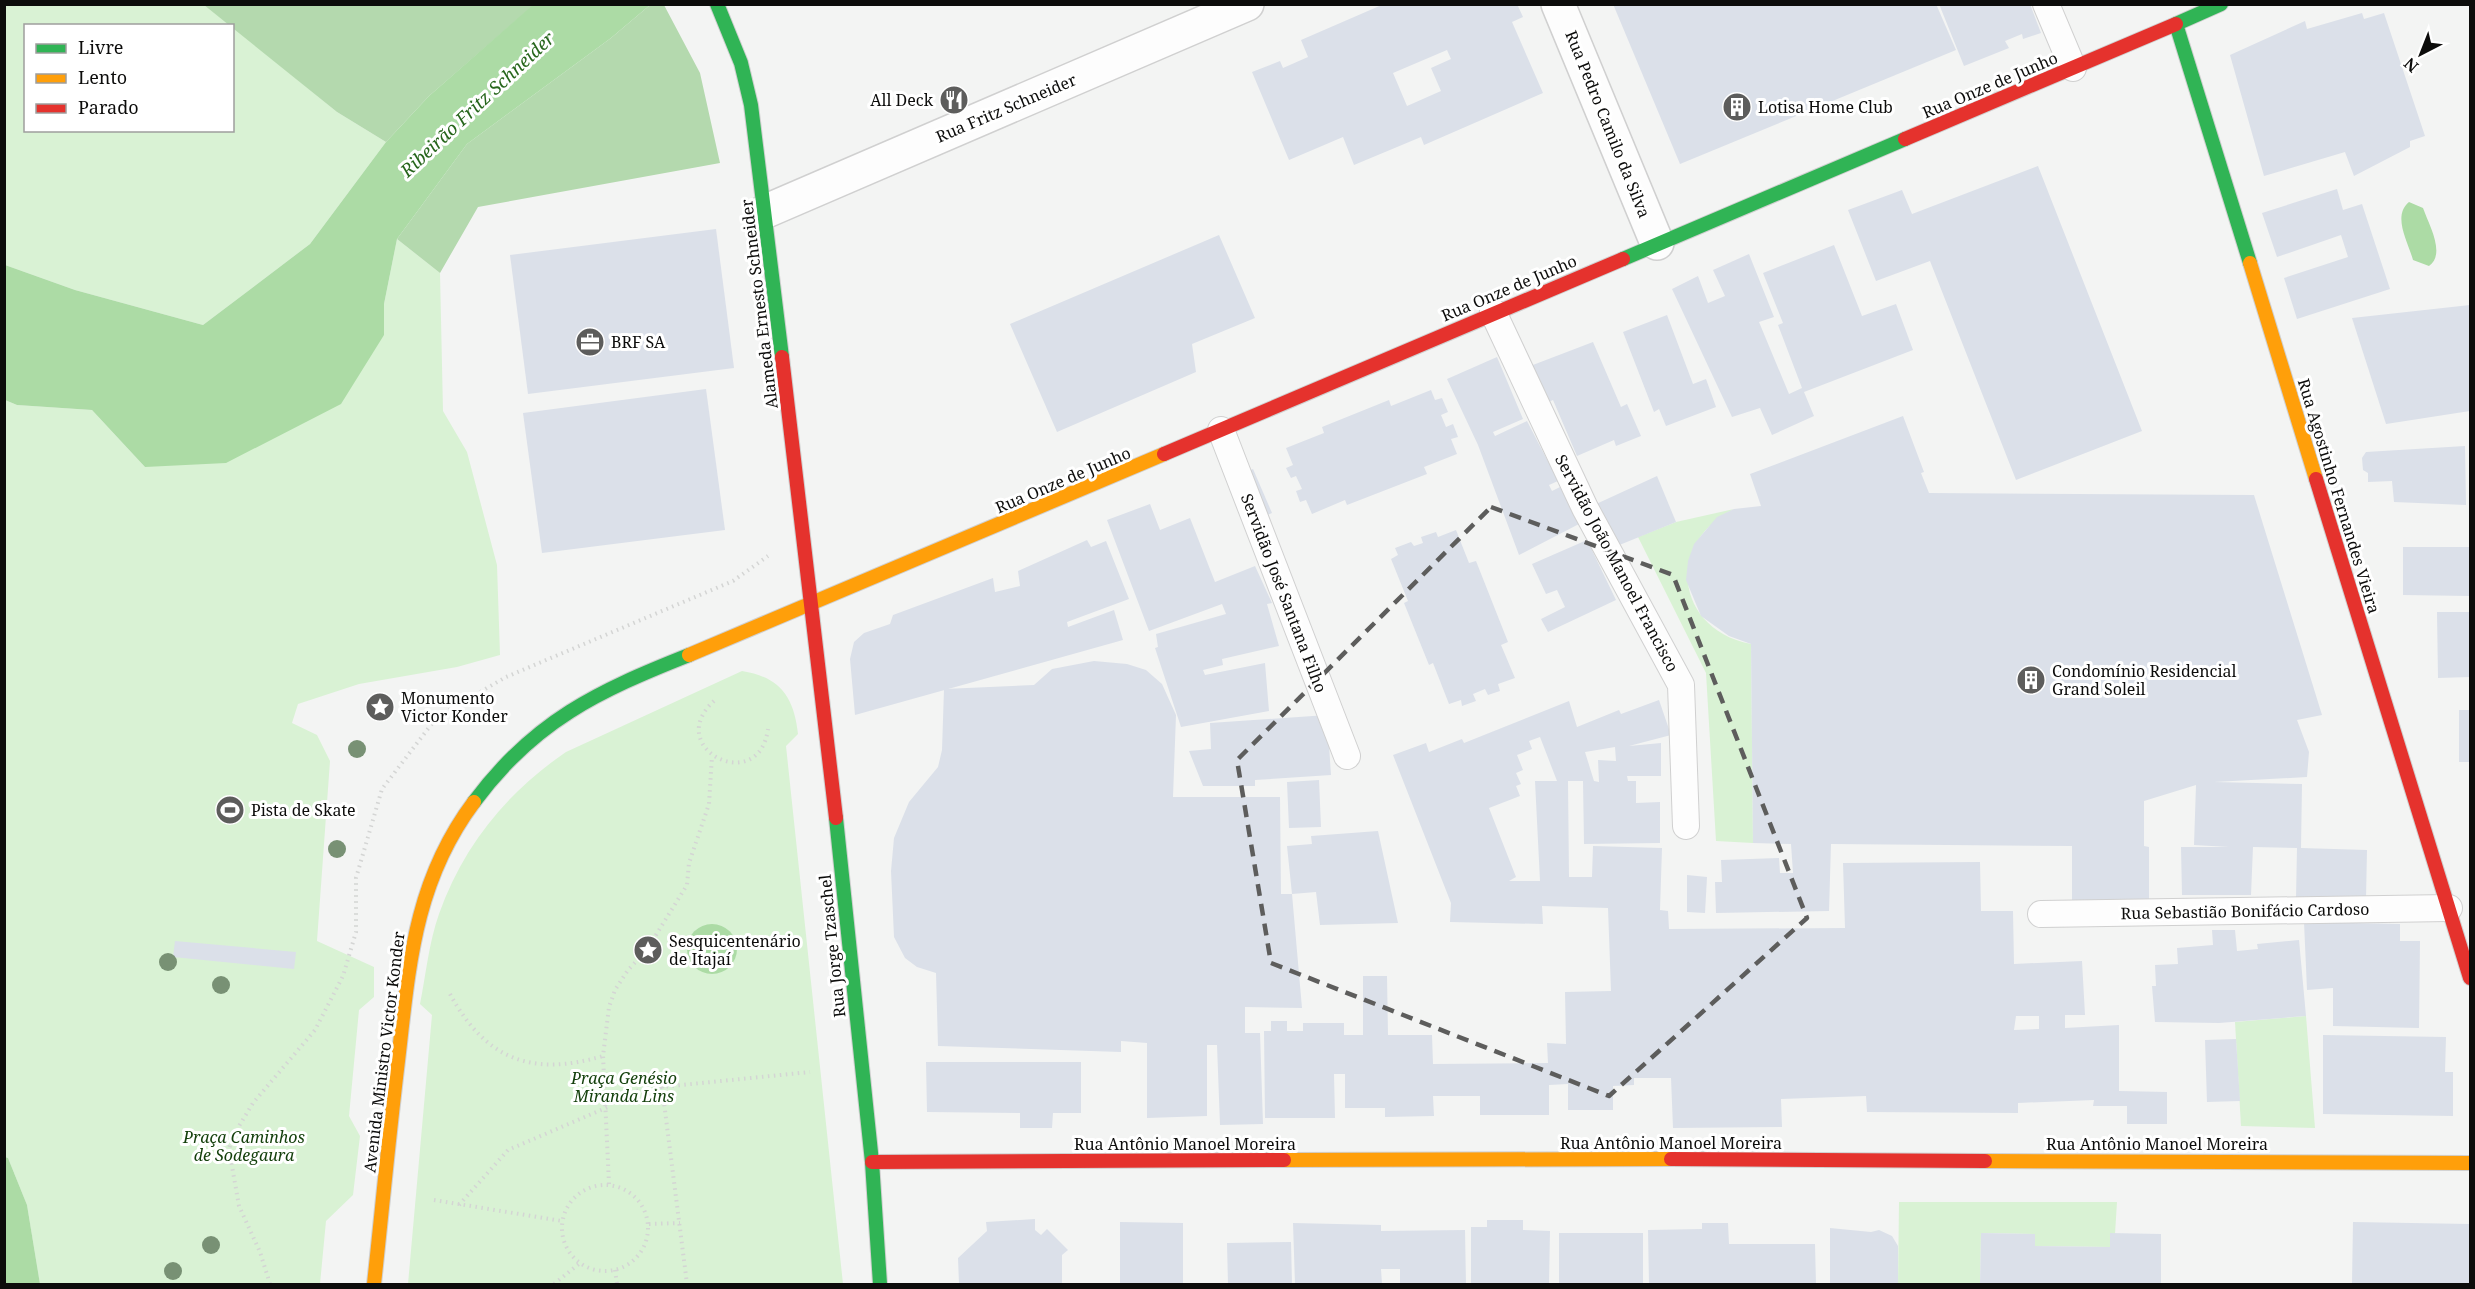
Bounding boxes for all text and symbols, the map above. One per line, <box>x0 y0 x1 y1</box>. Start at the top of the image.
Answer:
legend <box>24 24 234 132</box>
north arrow <box>2391 24 2451 84</box>
water label: Ribeirão Fritz Schneider <box>394 26 560 183</box>
street label: Rua Pedro Camilo da Silva <box>1560 27 1656 221</box>
text: Livre <box>78 35 124 59</box>
street label: Rua Onze de Junho <box>1919 47 2061 123</box>
text: N <box>2399 52 2423 78</box>
text: Lento <box>78 65 127 89</box>
street label: Rua Fritz Schneider <box>932 68 1080 148</box>
restaurant icon: All Deck <box>938 84 970 116</box>
place label: All Deck <box>870 89 934 111</box>
building icon: Lotisa Home Club <box>1721 91 1753 123</box>
text: Parado <box>78 95 139 119</box>
place label: Lotisa Home Club <box>1758 96 1893 118</box>
street label: Alameda Ernesto Schneider <box>735 197 783 410</box>
street label: Rua Onze de Junho <box>1438 250 1580 326</box>
office icon: BRF SA <box>574 326 606 358</box>
place label: BRF SA <box>611 331 666 353</box>
street label: Rua Agostinho Fernandes Vieira <box>2293 376 2385 616</box>
street label: Rua Onze de Junho <box>992 442 1134 518</box>
street label: Servidão João Manoel Francisco <box>1550 450 1684 676</box>
street label: Servidão José Santana Filho <box>1236 490 1332 696</box>
place label: Condomínio Residencial Grand Soleil <box>2052 660 2237 700</box>
building icon: Condomínio Residencial Grand Soleil <box>2015 664 2047 696</box>
place label: Monumento Victor Konder <box>401 687 508 727</box>
place icon: Monumento Victor Konder <box>364 691 396 723</box>
sports icon: Pista de Skate <box>214 794 246 826</box>
place label: Pista de Skate <box>251 799 356 821</box>
street label: Rua Jorge Tzaschel <box>814 874 850 1018</box>
street label: Rua Sebastião Bonifácio Cardoso <box>2121 898 2369 924</box>
street label: Avenida Ministro Victor Konder <box>358 930 410 1174</box>
place label: Sesquicentenário de Itajaí <box>669 930 801 970</box>
place icon: Sesquicentenário de Itajaí <box>632 934 664 966</box>
park label: Praça Genésio Miranda Lins <box>570 1067 677 1107</box>
park label: Praça Caminhos de Sodegaura <box>182 1126 305 1166</box>
street label: Rua Antônio Manoel Moreira <box>1560 1132 1782 1154</box>
street label: Rua Antônio Manoel Moreira <box>1074 1133 1296 1155</box>
street label: Rua Antônio Manoel Moreira <box>2046 1133 2268 1155</box>

